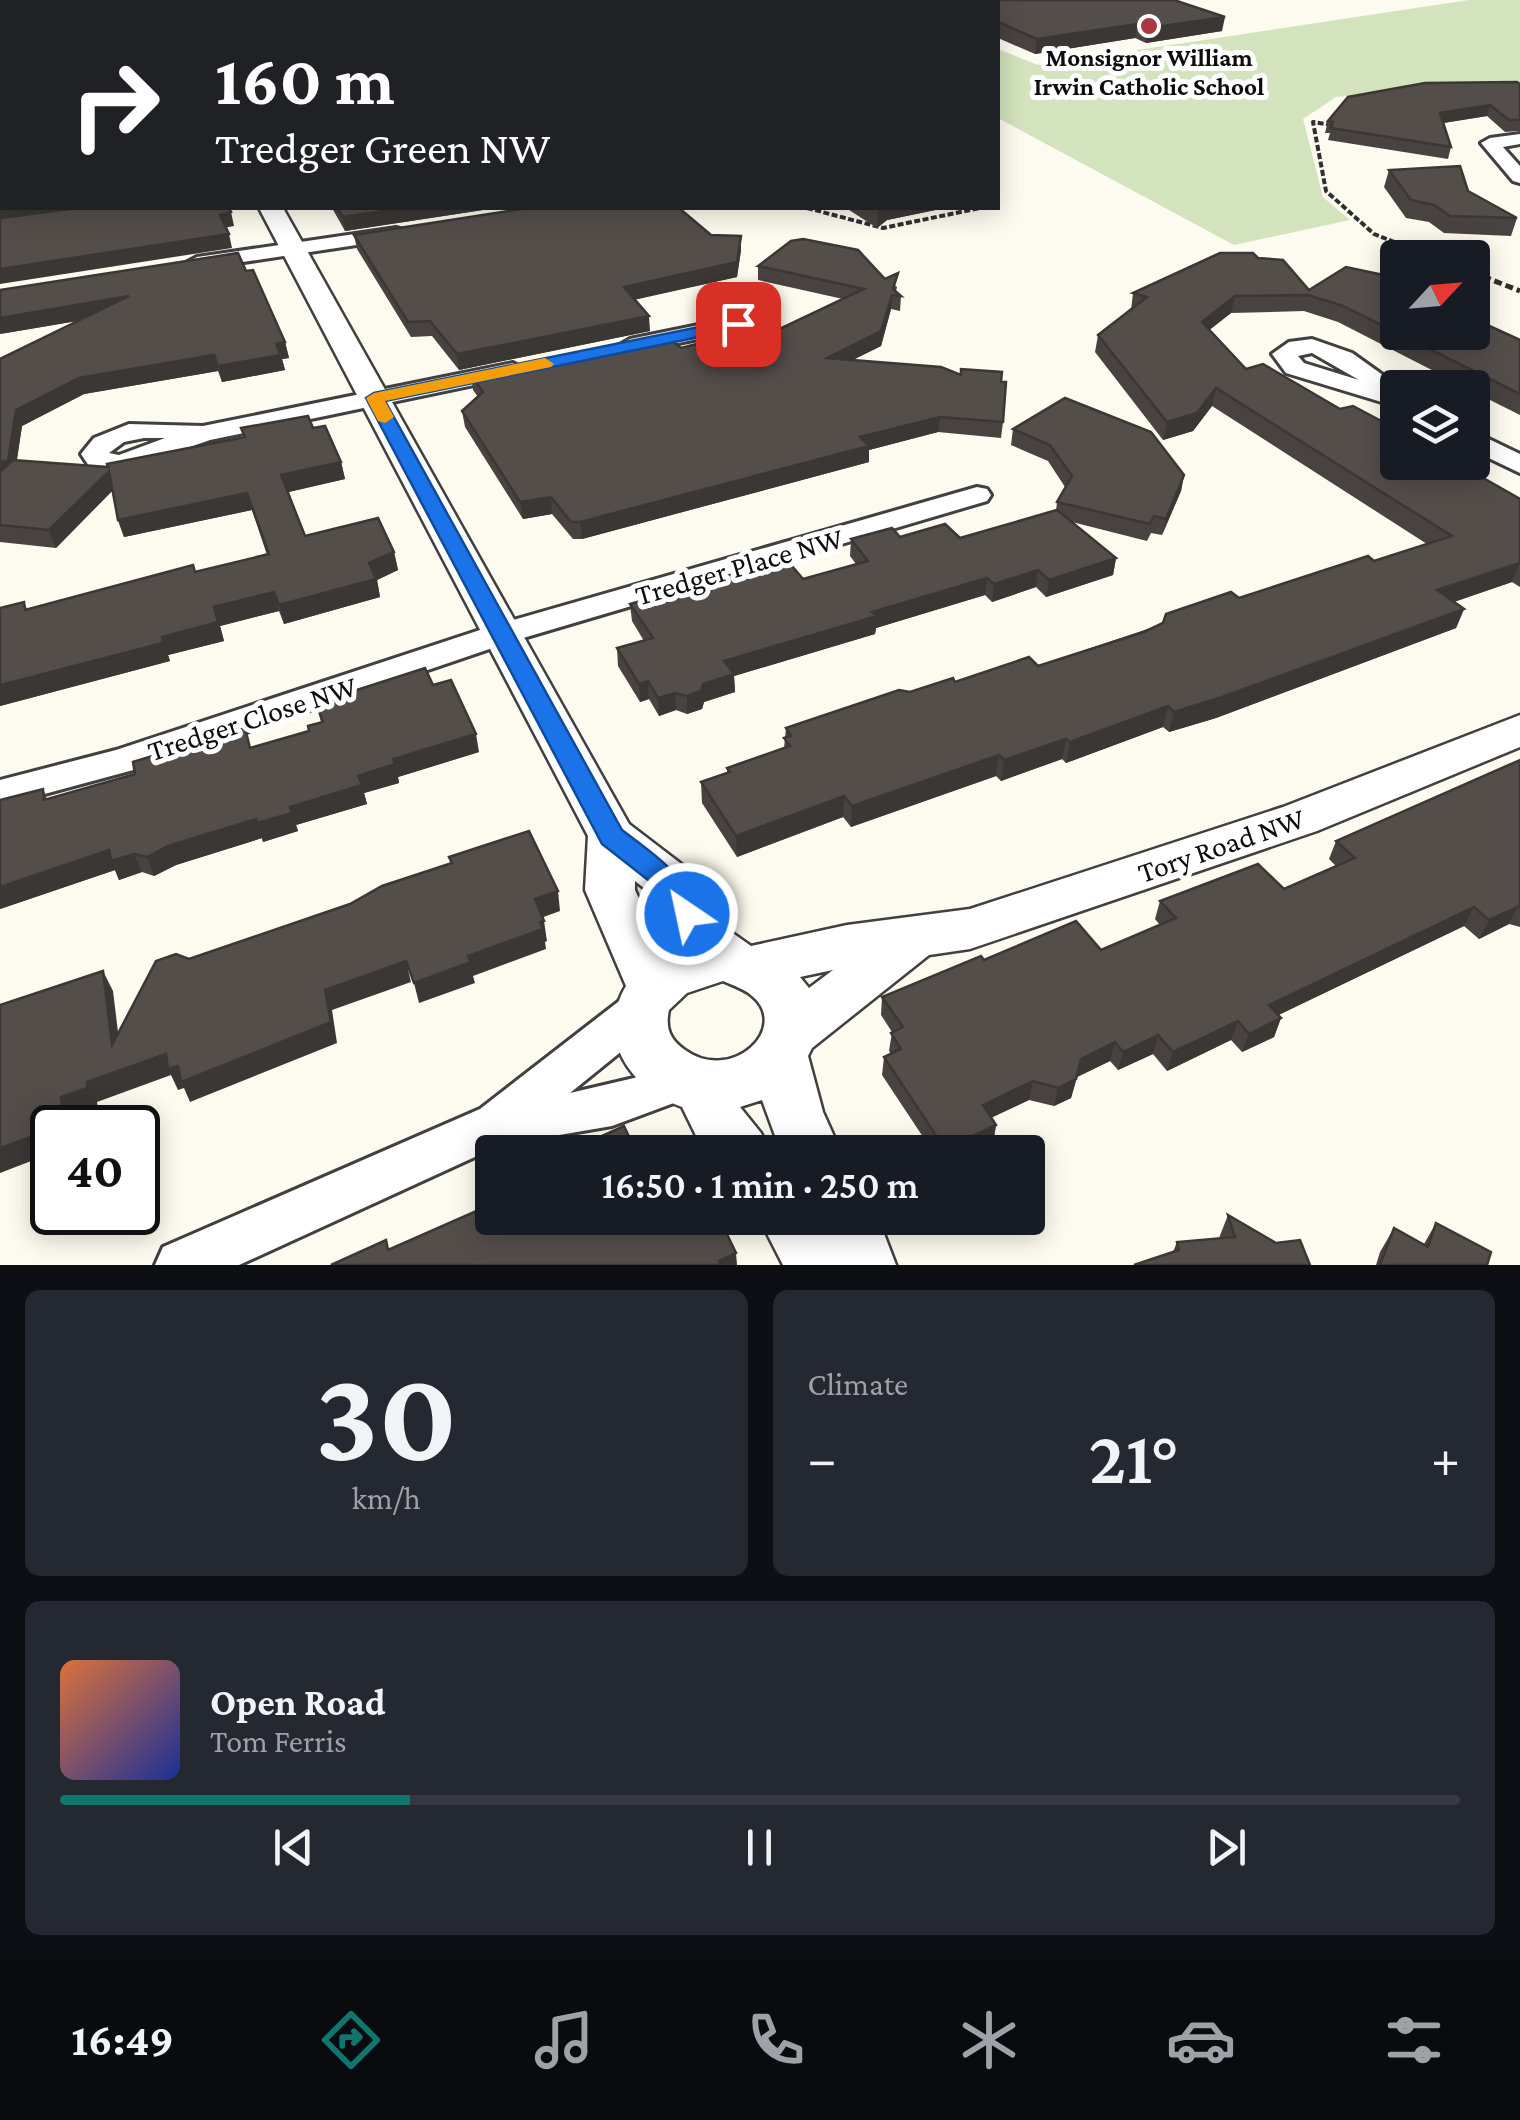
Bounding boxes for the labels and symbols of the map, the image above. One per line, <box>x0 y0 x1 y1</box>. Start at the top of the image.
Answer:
marker: Monsignor William Irwin Catholic School <box>1138 15 1160 37</box>
place label: Monsignor William Irwin Catholic School <box>1034 44 1264 100</box>
north arrow <box>1380 240 1490 350</box>
pin <box>696 282 781 367</box>
street label: Tredger Place NW <box>631 520 847 612</box>
street label: Tredger Close NW <box>143 669 361 768</box>
street label: Tory Road NW <box>1133 801 1309 890</box>
position arrow <box>635 862 739 966</box>
speed limit sign: 40 <box>30 1105 160 1235</box>

